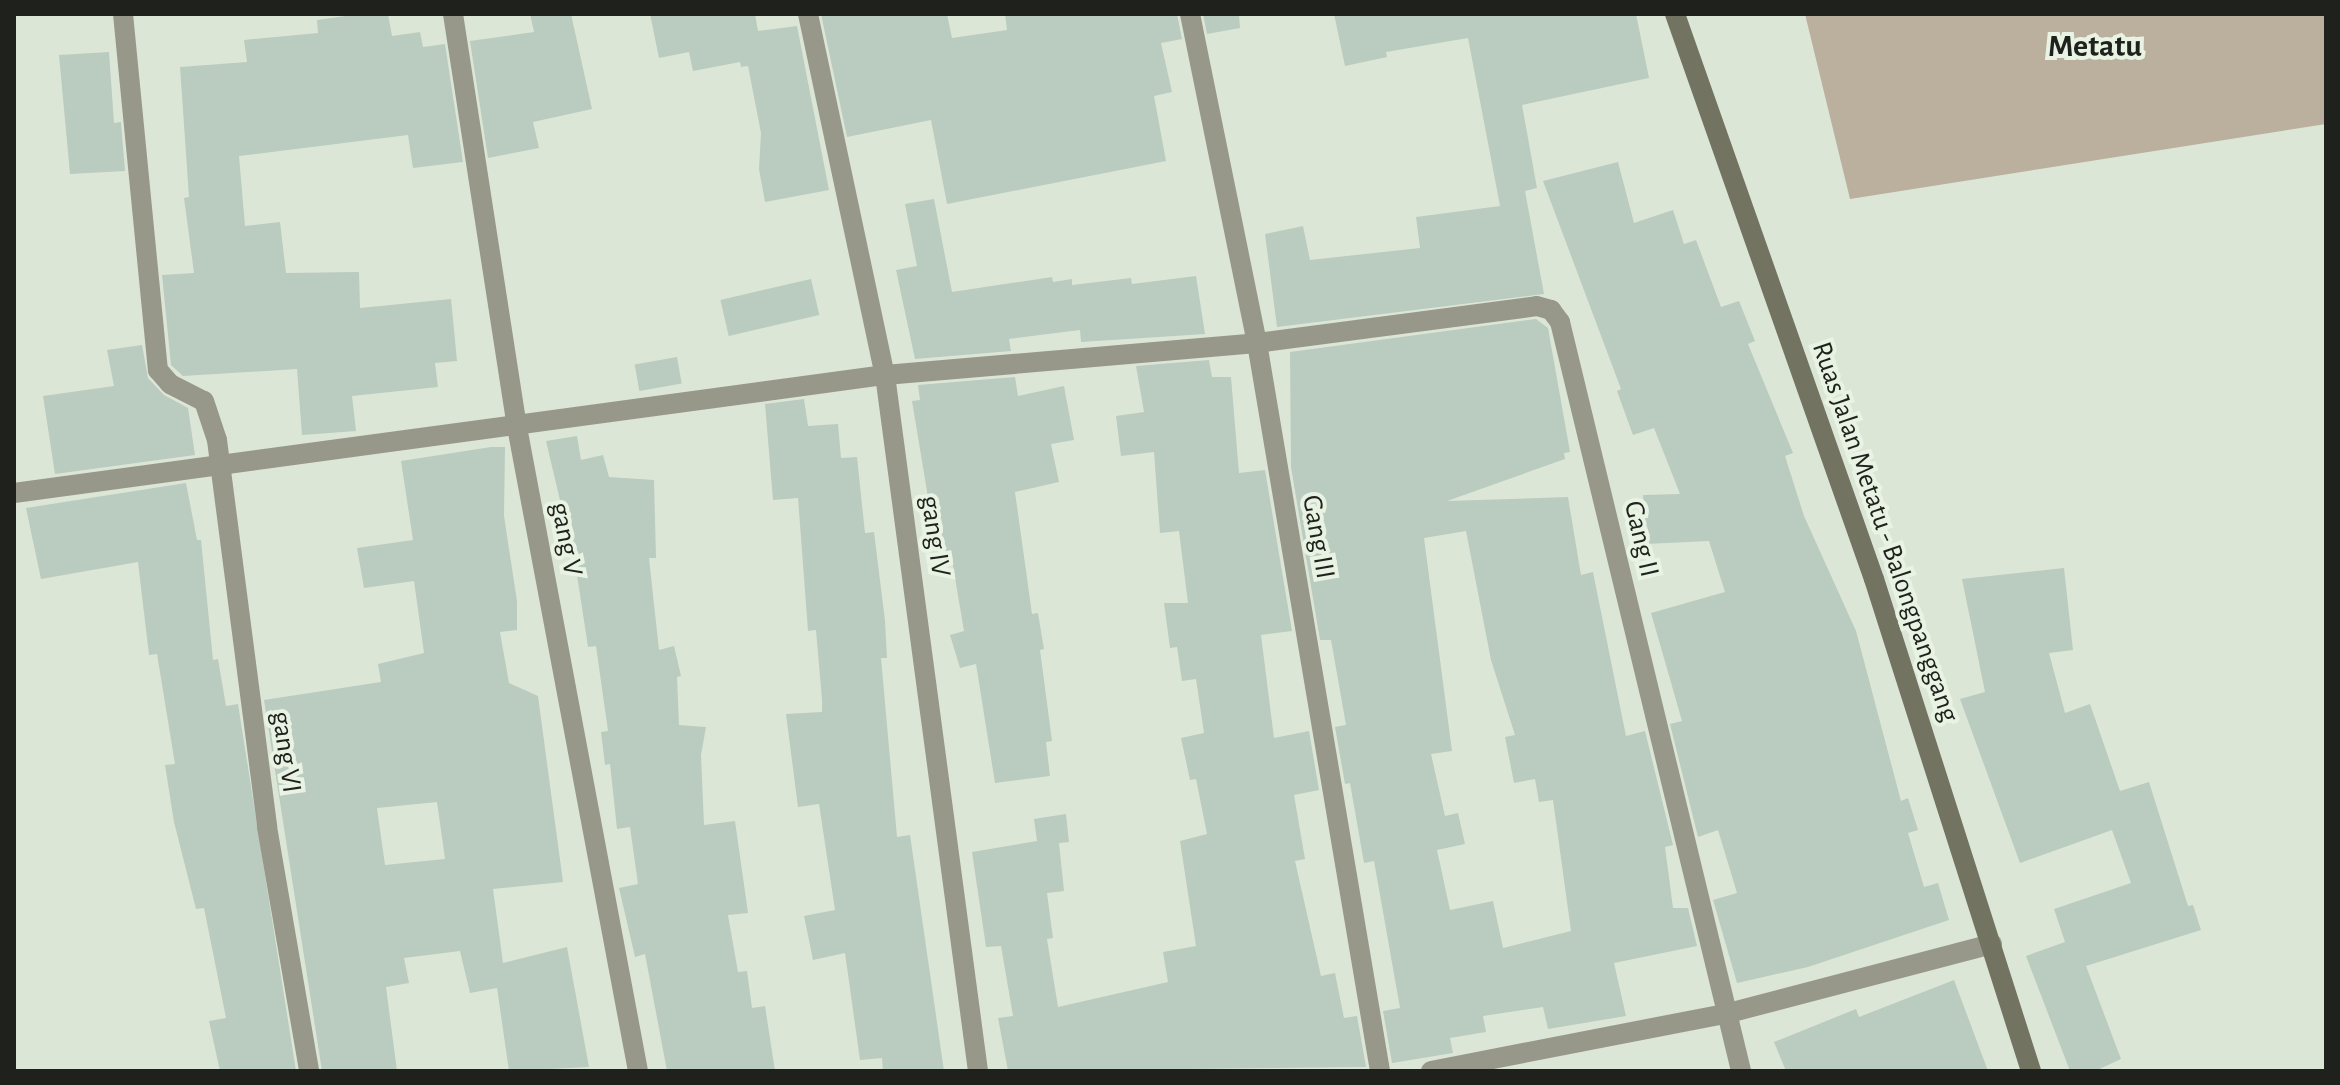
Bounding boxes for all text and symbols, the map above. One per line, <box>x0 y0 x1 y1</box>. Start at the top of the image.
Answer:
district label: Metatu <box>2048 27 2142 65</box>
street label: Ruas Jalan Metatu - Balongpanggang <box>1804 338 1966 726</box>
street label: gang IV <box>913 493 957 579</box>
street label: Gang III <box>1294 493 1342 581</box>
street label: Gang II <box>1616 498 1666 580</box>
street label: gang V <box>542 499 590 579</box>
street label: gang VI <box>264 709 308 795</box>

